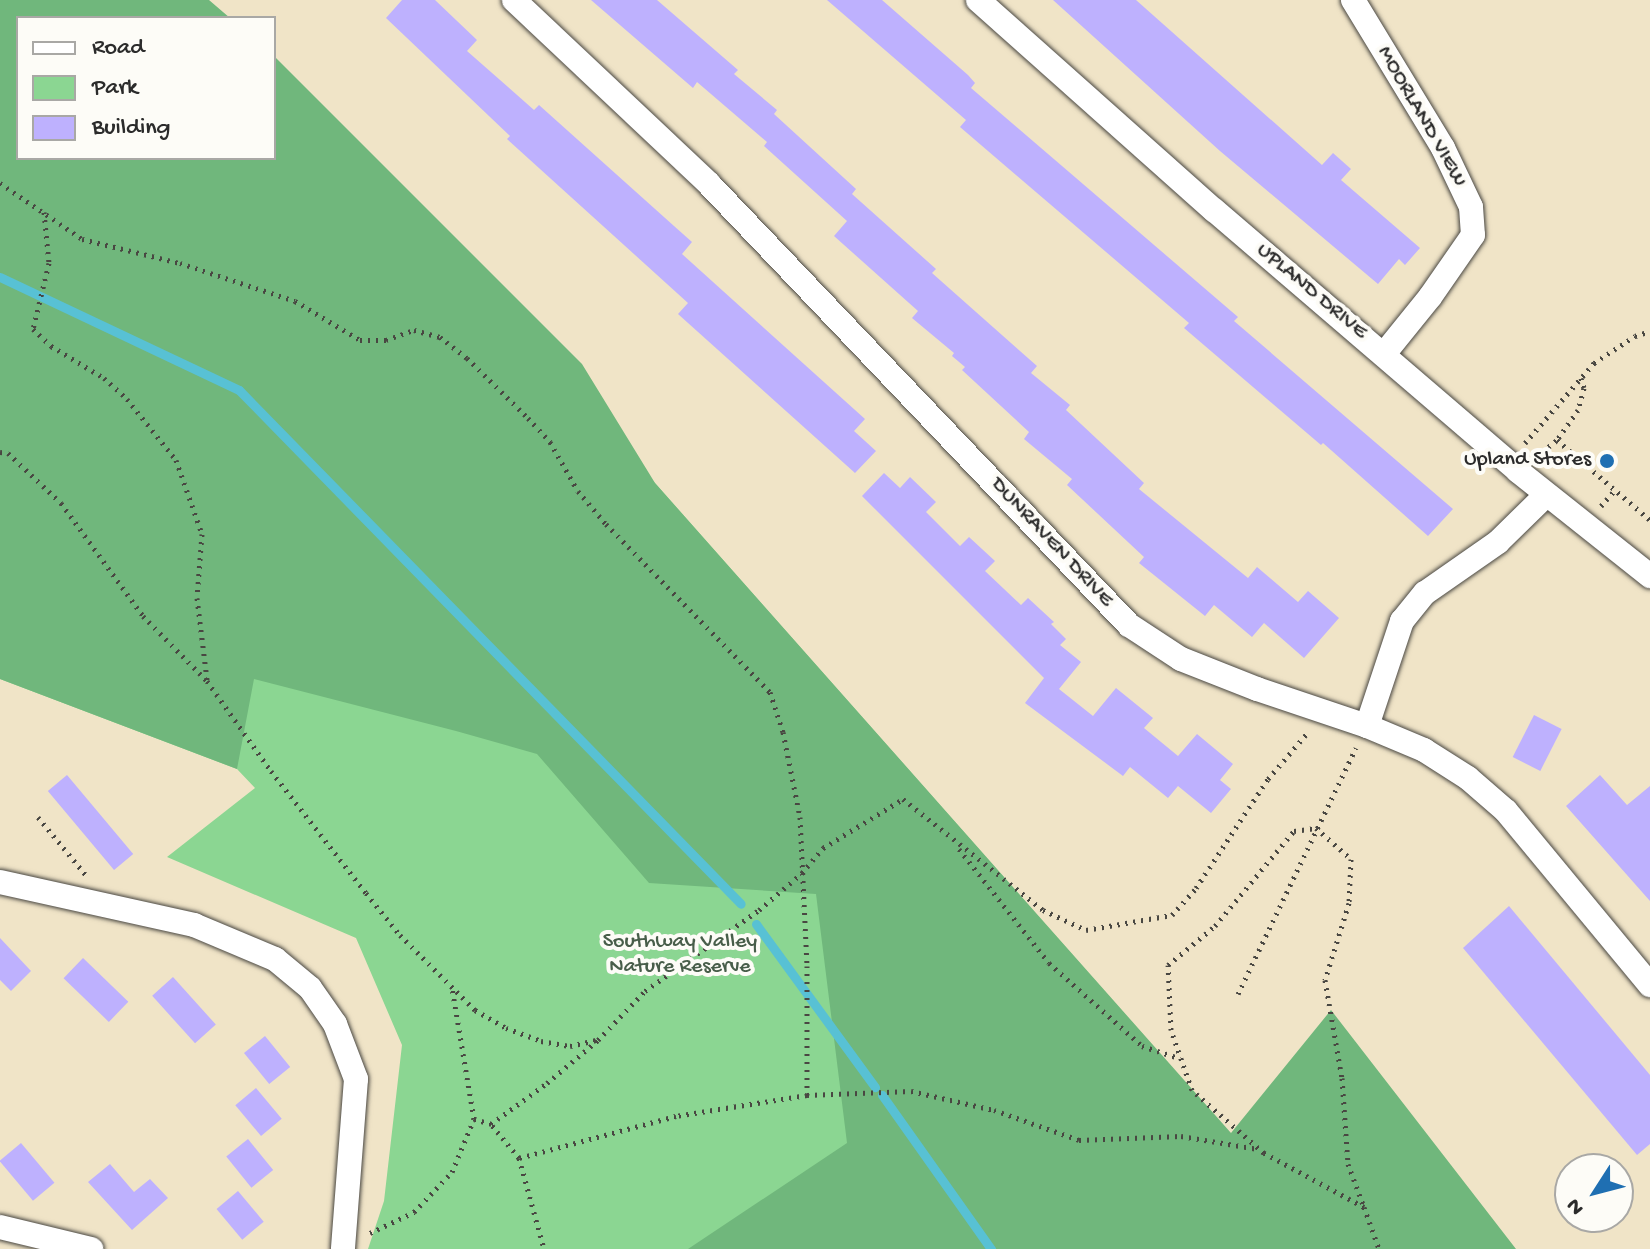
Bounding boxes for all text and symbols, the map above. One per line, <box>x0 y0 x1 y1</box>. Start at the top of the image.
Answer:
legend <box>16 16 276 160</box>
text: Road <box>92 34 144 63</box>
street label: MOORLAND VIEW <box>1370 42 1472 192</box>
text: Park <box>92 74 138 103</box>
text: Building <box>92 114 170 143</box>
street label: UPLAND DRIVE <box>1250 238 1372 346</box>
place label: Upland Stores <box>1464 448 1591 474</box>
marker: Upland Stores <box>1598 452 1616 470</box>
street label: DUNRAVEN DRIVE <box>984 472 1118 614</box>
park label: Southway Valley Nature Reserve <box>603 929 757 980</box>
north arrow <box>1554 1153 1634 1233</box>
text: N <box>1561 1192 1591 1219</box>

